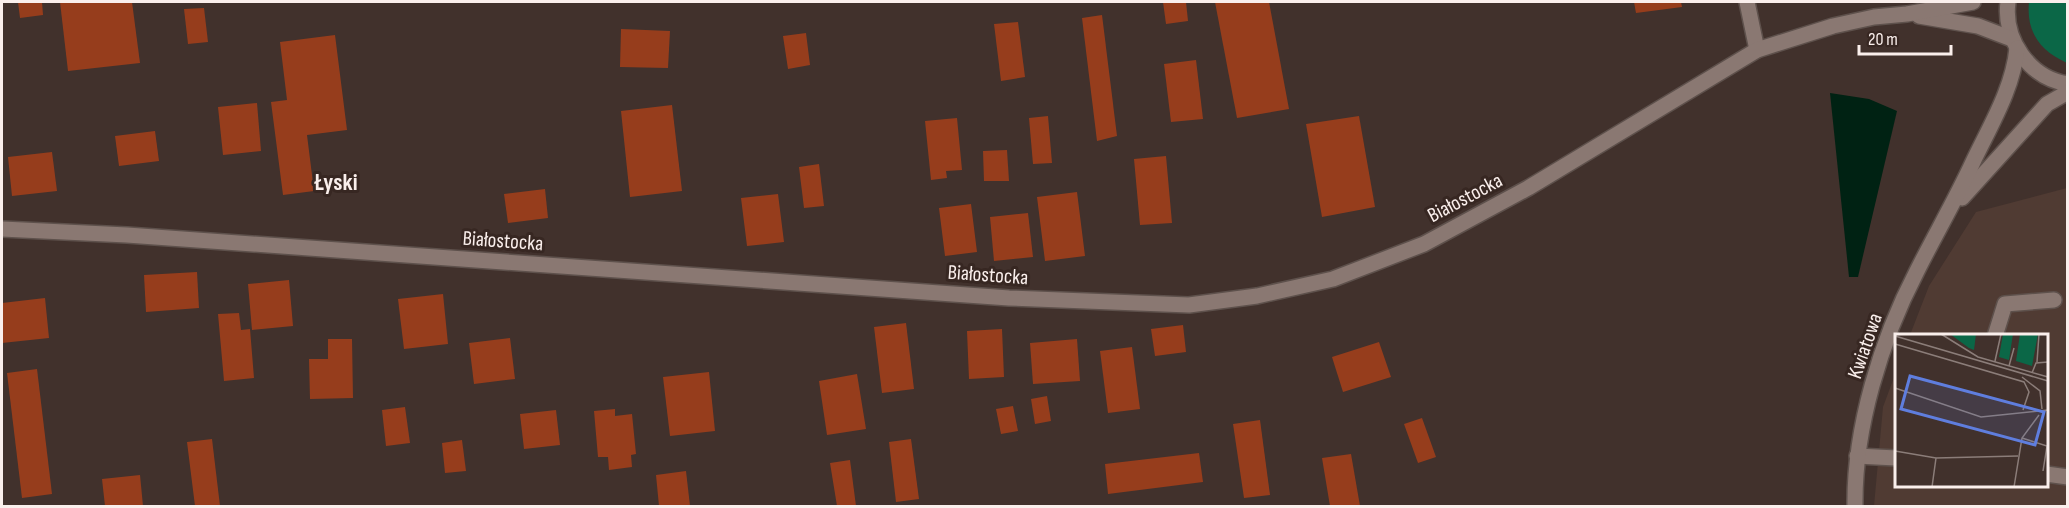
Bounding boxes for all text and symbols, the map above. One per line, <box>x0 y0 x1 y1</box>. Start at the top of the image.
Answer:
scale bar <box>1859 18 1950 56</box>
text: 20 m <box>1868 29 1898 50</box>
district label: Łyski <box>313 168 358 197</box>
street label: Białostocka <box>1423 168 1507 228</box>
street label: Białostocka <box>462 226 544 256</box>
street label: Białostocka <box>947 260 1029 290</box>
street label: Kwiatowa <box>1842 310 1888 382</box>
inset map <box>1895 334 2048 487</box>

